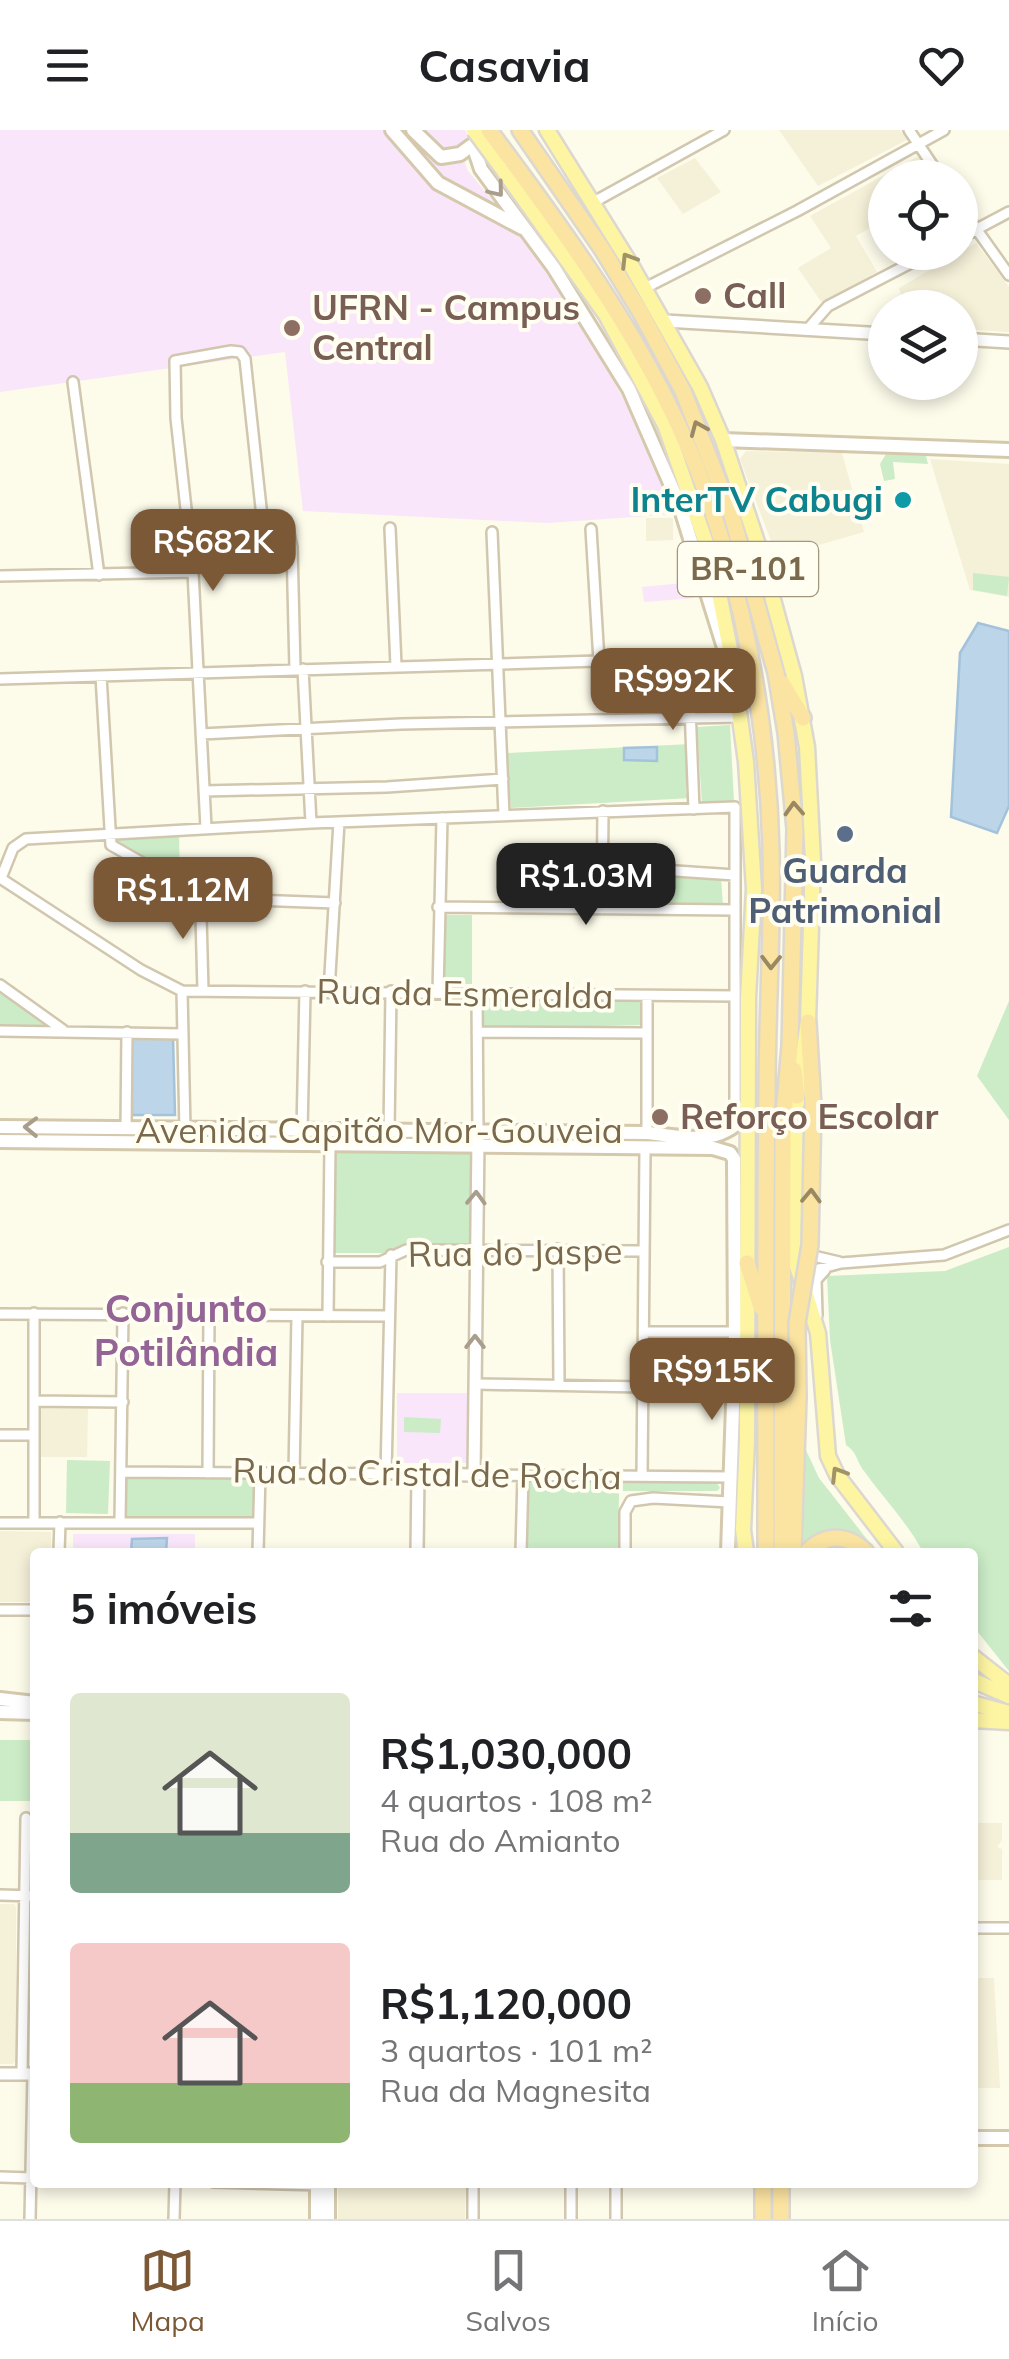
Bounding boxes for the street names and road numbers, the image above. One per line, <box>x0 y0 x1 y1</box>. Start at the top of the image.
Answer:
road number: BR-101 <box>678 542 818 596</box>
street label: Rua da Esmeralda <box>316 968 614 1018</box>
street label: Avenida Capitão Mor-Gouveia <box>135 1108 623 1152</box>
street label: Rua do Jaspe <box>407 1228 623 1276</box>
street label: Rua do Cristal de Rocha <box>232 1448 622 1498</box>

